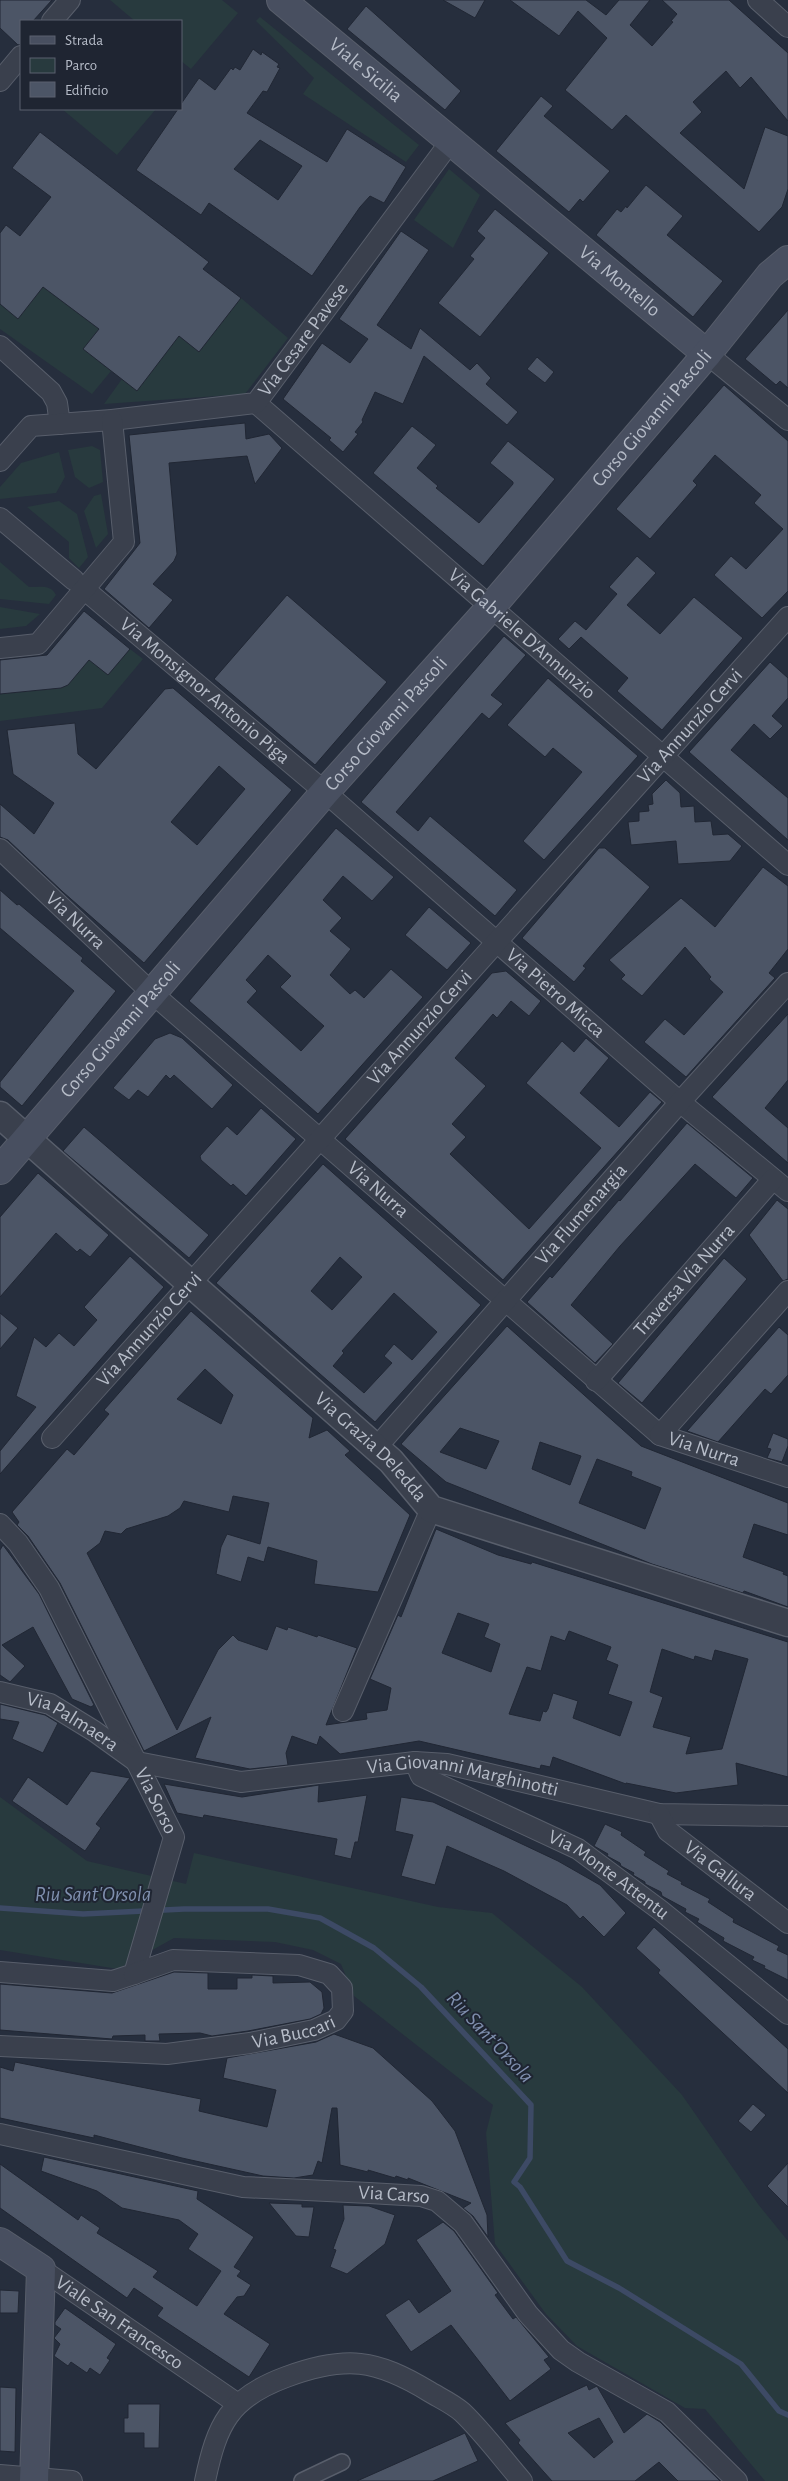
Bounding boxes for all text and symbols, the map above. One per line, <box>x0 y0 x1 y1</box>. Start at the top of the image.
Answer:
legend <box>20 20 182 110</box>
text: Strada <box>65 33 103 48</box>
street label: Viale Sicilia <box>325 34 406 106</box>
text: Parco <box>65 58 97 73</box>
text: Edificio <box>65 83 108 98</box>
street label: Via Montello <box>575 242 664 321</box>
street label: Via Cesare Pavese <box>254 279 352 400</box>
street label: Corso Giovanni Pascoli <box>588 346 716 491</box>
street label: Via Gabriele D'Annunzio <box>444 565 599 703</box>
street label: Via Monsignor Antonio Piga <box>116 614 294 768</box>
street label: Corso Giovanni Pascoli <box>321 653 451 795</box>
street label: Via Annunzio Cervi <box>634 665 746 787</box>
street label: Via Nurra <box>42 888 109 953</box>
street label: Via Pietro Micca <box>502 945 609 1042</box>
street label: Corso Giovanni Pascoli <box>57 958 184 1102</box>
street label: Via Annunzio Cervi <box>364 967 476 1089</box>
street label: Via Nurra <box>344 1158 413 1222</box>
street label: Via Flumenargia <box>532 1160 631 1269</box>
street label: Traversa Via Nurra <box>630 1220 739 1340</box>
street label: Via Annunzio Cervi <box>93 1268 206 1390</box>
street label: Via Grazia Deledda <box>311 1389 431 1506</box>
street label: Via Nurra <box>666 1428 742 1470</box>
street label: Via Palmaera <box>25 1689 122 1755</box>
street label: Via Giovanni Marghinotti <box>366 1752 560 1800</box>
street label: Via Sorso <box>131 1765 181 1837</box>
street label: Via Monte Attentu <box>545 1827 673 1923</box>
street label: Via Gallura <box>680 1837 760 1905</box>
water label: Riu Sant'Orsola <box>35 1884 151 1905</box>
water label: Riu Sant'Orsola <box>443 1987 537 2087</box>
street label: Via Buccari <box>250 2012 339 2052</box>
street label: Via Carso <box>358 2182 433 2208</box>
street label: Viale San Francesco <box>52 2272 187 2373</box>

